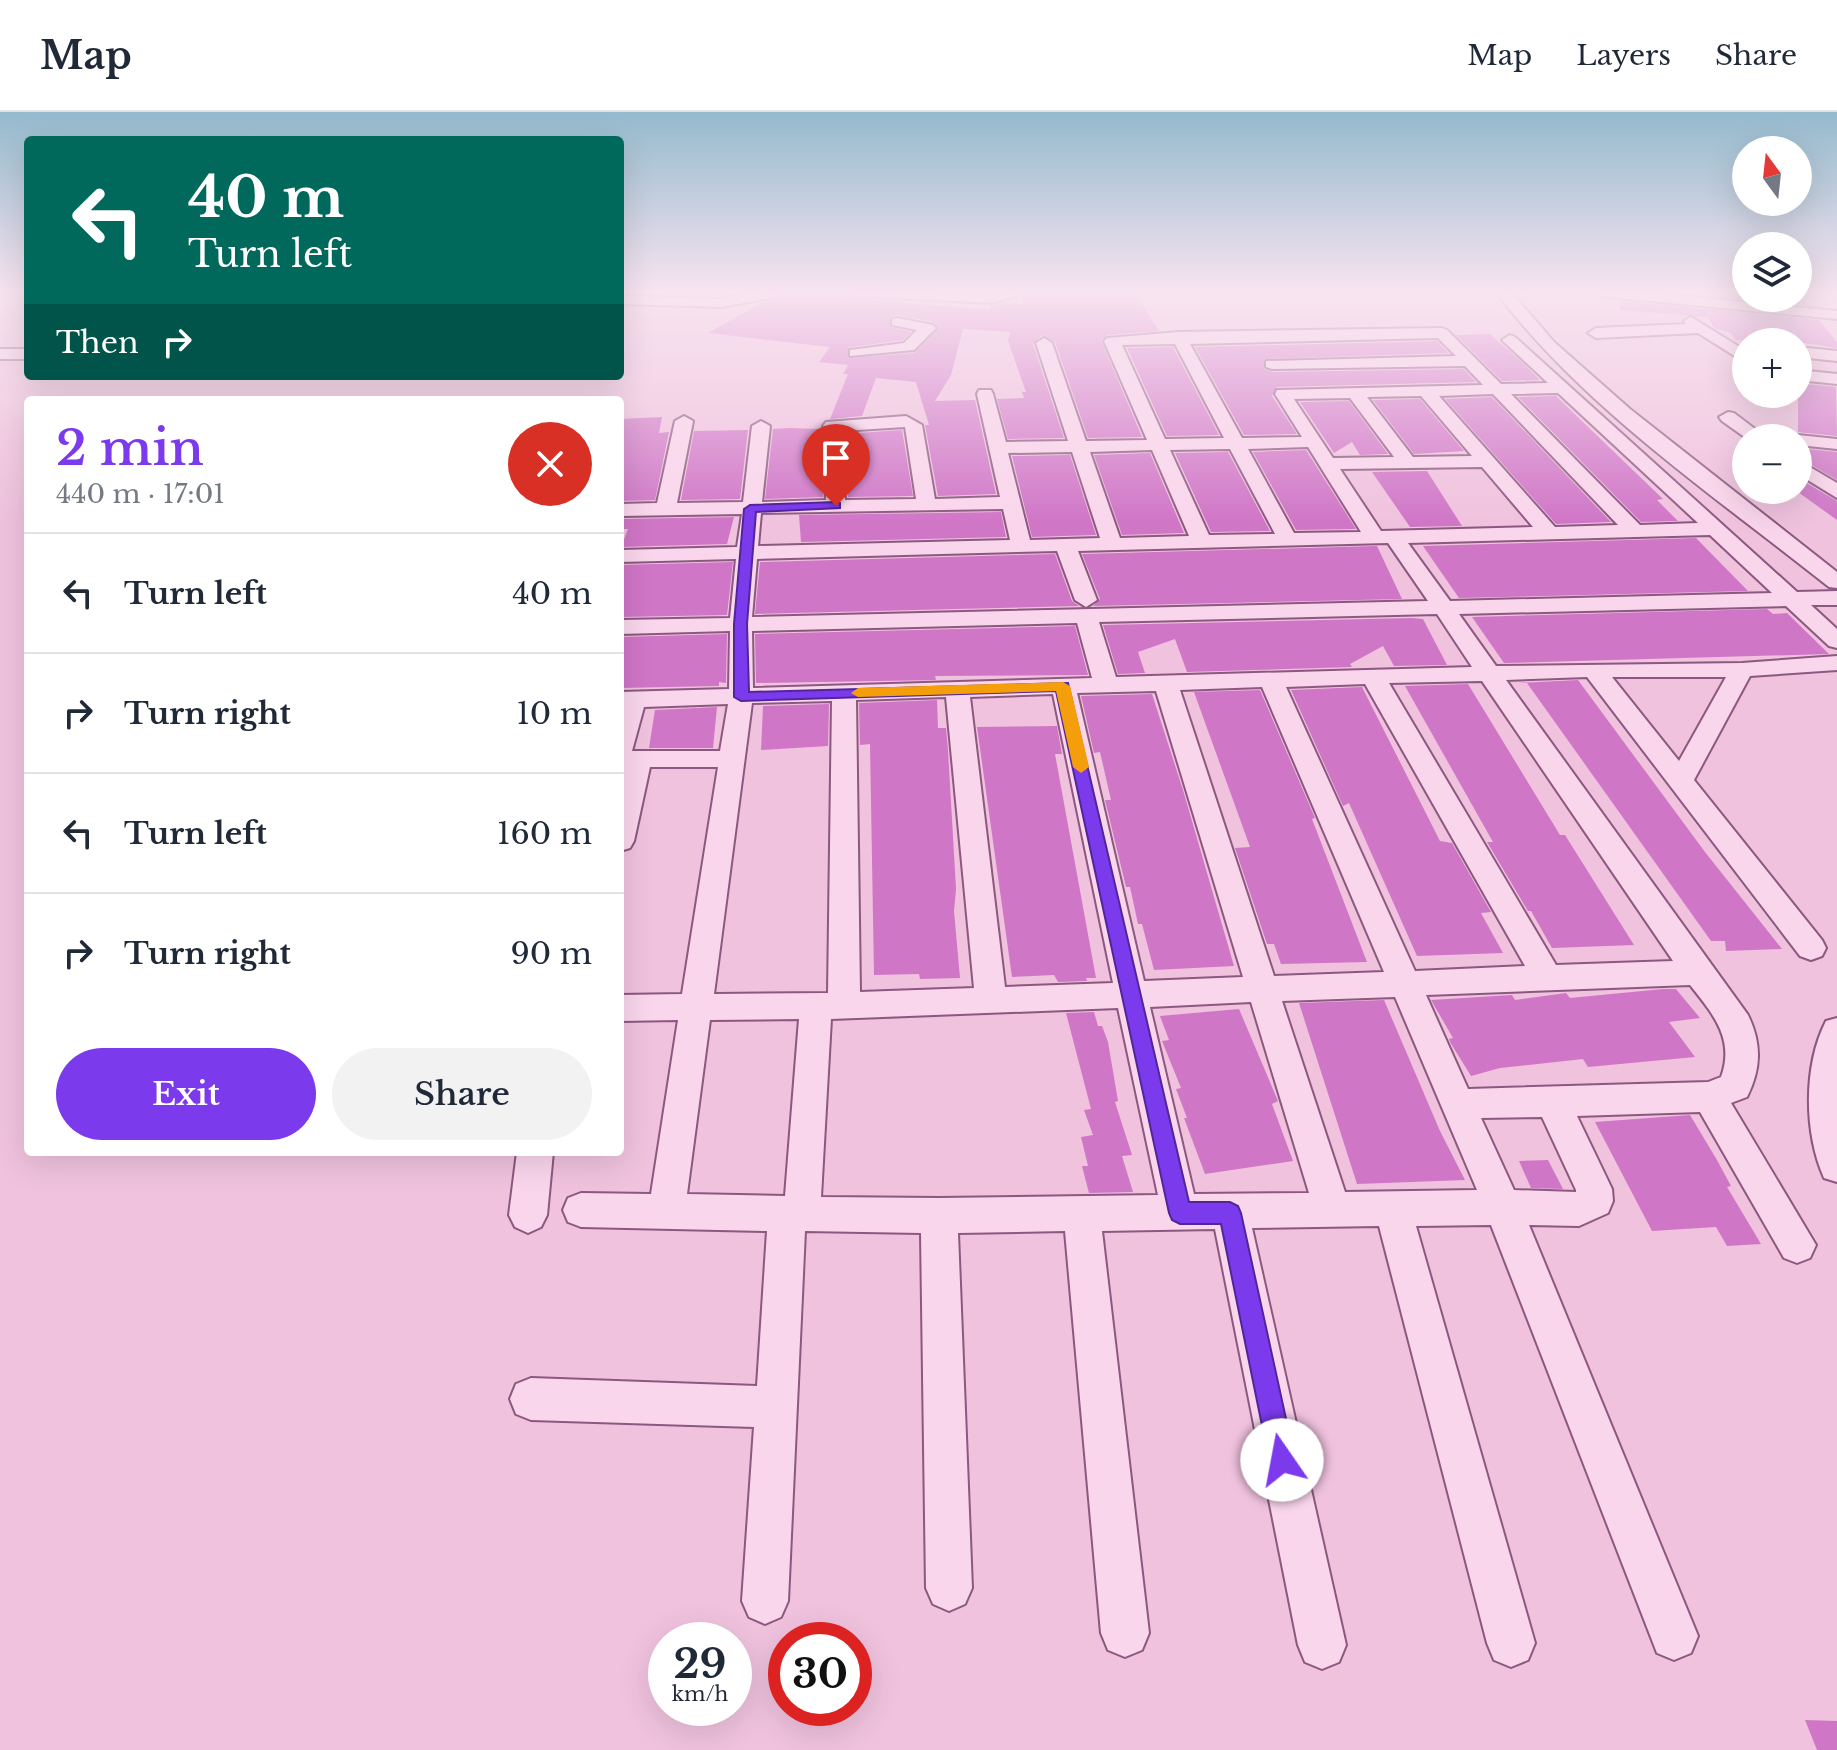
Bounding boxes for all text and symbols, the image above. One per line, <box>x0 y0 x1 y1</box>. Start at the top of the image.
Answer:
text: Map <box>40 32 132 79</box>
text: Map <box>1467 38 1532 73</box>
text: Layers <box>1576 38 1671 73</box>
text: Share <box>1715 38 1797 73</box>
north arrow <box>1732 136 1812 216</box>
map controls <box>1732 136 1812 504</box>
text: 40 m <box>188 163 344 232</box>
icon: left <box>56 168 160 272</box>
text: Turn left <box>188 232 352 277</box>
button: layers <box>1732 232 1812 312</box>
icon: right <box>155 320 199 364</box>
text: Then <box>56 324 139 361</box>
button: + <box>1732 328 1812 408</box>
text: 2 min <box>56 418 204 478</box>
button: close <box>508 422 592 506</box>
pin <box>802 424 870 506</box>
button: − <box>1732 424 1812 504</box>
icon: arrive <box>814 436 858 480</box>
text: 440 m · 17:01 <box>56 478 225 510</box>
icon: left <box>56 571 100 615</box>
text: Turn left <box>124 575 267 612</box>
text: 40 m <box>512 575 592 612</box>
icon: right <box>56 691 100 735</box>
text: Turn right <box>124 695 291 732</box>
text: 10 m <box>516 695 592 732</box>
icon: left <box>56 811 100 855</box>
text: Turn left <box>124 815 267 852</box>
text: 160 m <box>497 815 592 852</box>
icon: right <box>56 931 100 975</box>
text: Turn right <box>124 935 291 972</box>
text: 90 m <box>510 935 592 972</box>
button: Exit <box>56 1048 316 1140</box>
button: Share <box>332 1048 592 1140</box>
position arrow <box>1240 1418 1324 1502</box>
speed limit sign: 30 <box>768 1622 872 1726</box>
text: 29 <box>674 1639 727 1689</box>
text: km/h <box>672 1682 728 1706</box>

